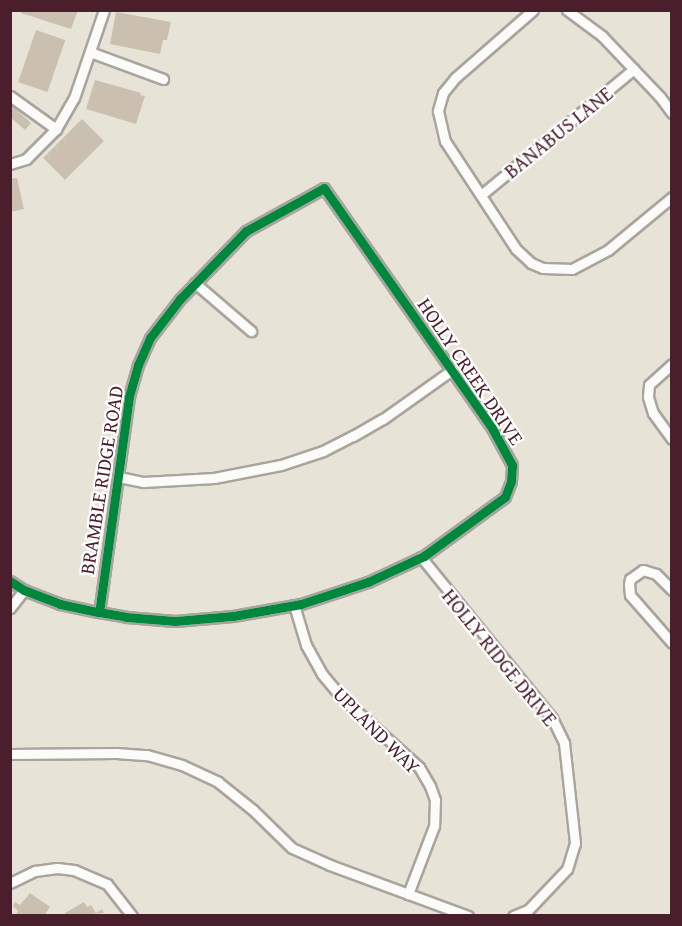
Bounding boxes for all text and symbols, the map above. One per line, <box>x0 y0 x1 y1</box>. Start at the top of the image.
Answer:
street label: BANABUS LANE <box>499 81 617 183</box>
street label: HOLLY CREEK DRIVE <box>413 293 529 449</box>
street label: BRAMBLE RIDGE ROAD <box>74 384 128 576</box>
street label: HOLLY RIDGE DRIVE <box>437 584 563 730</box>
street label: UPLAND WAY <box>328 681 426 779</box>

